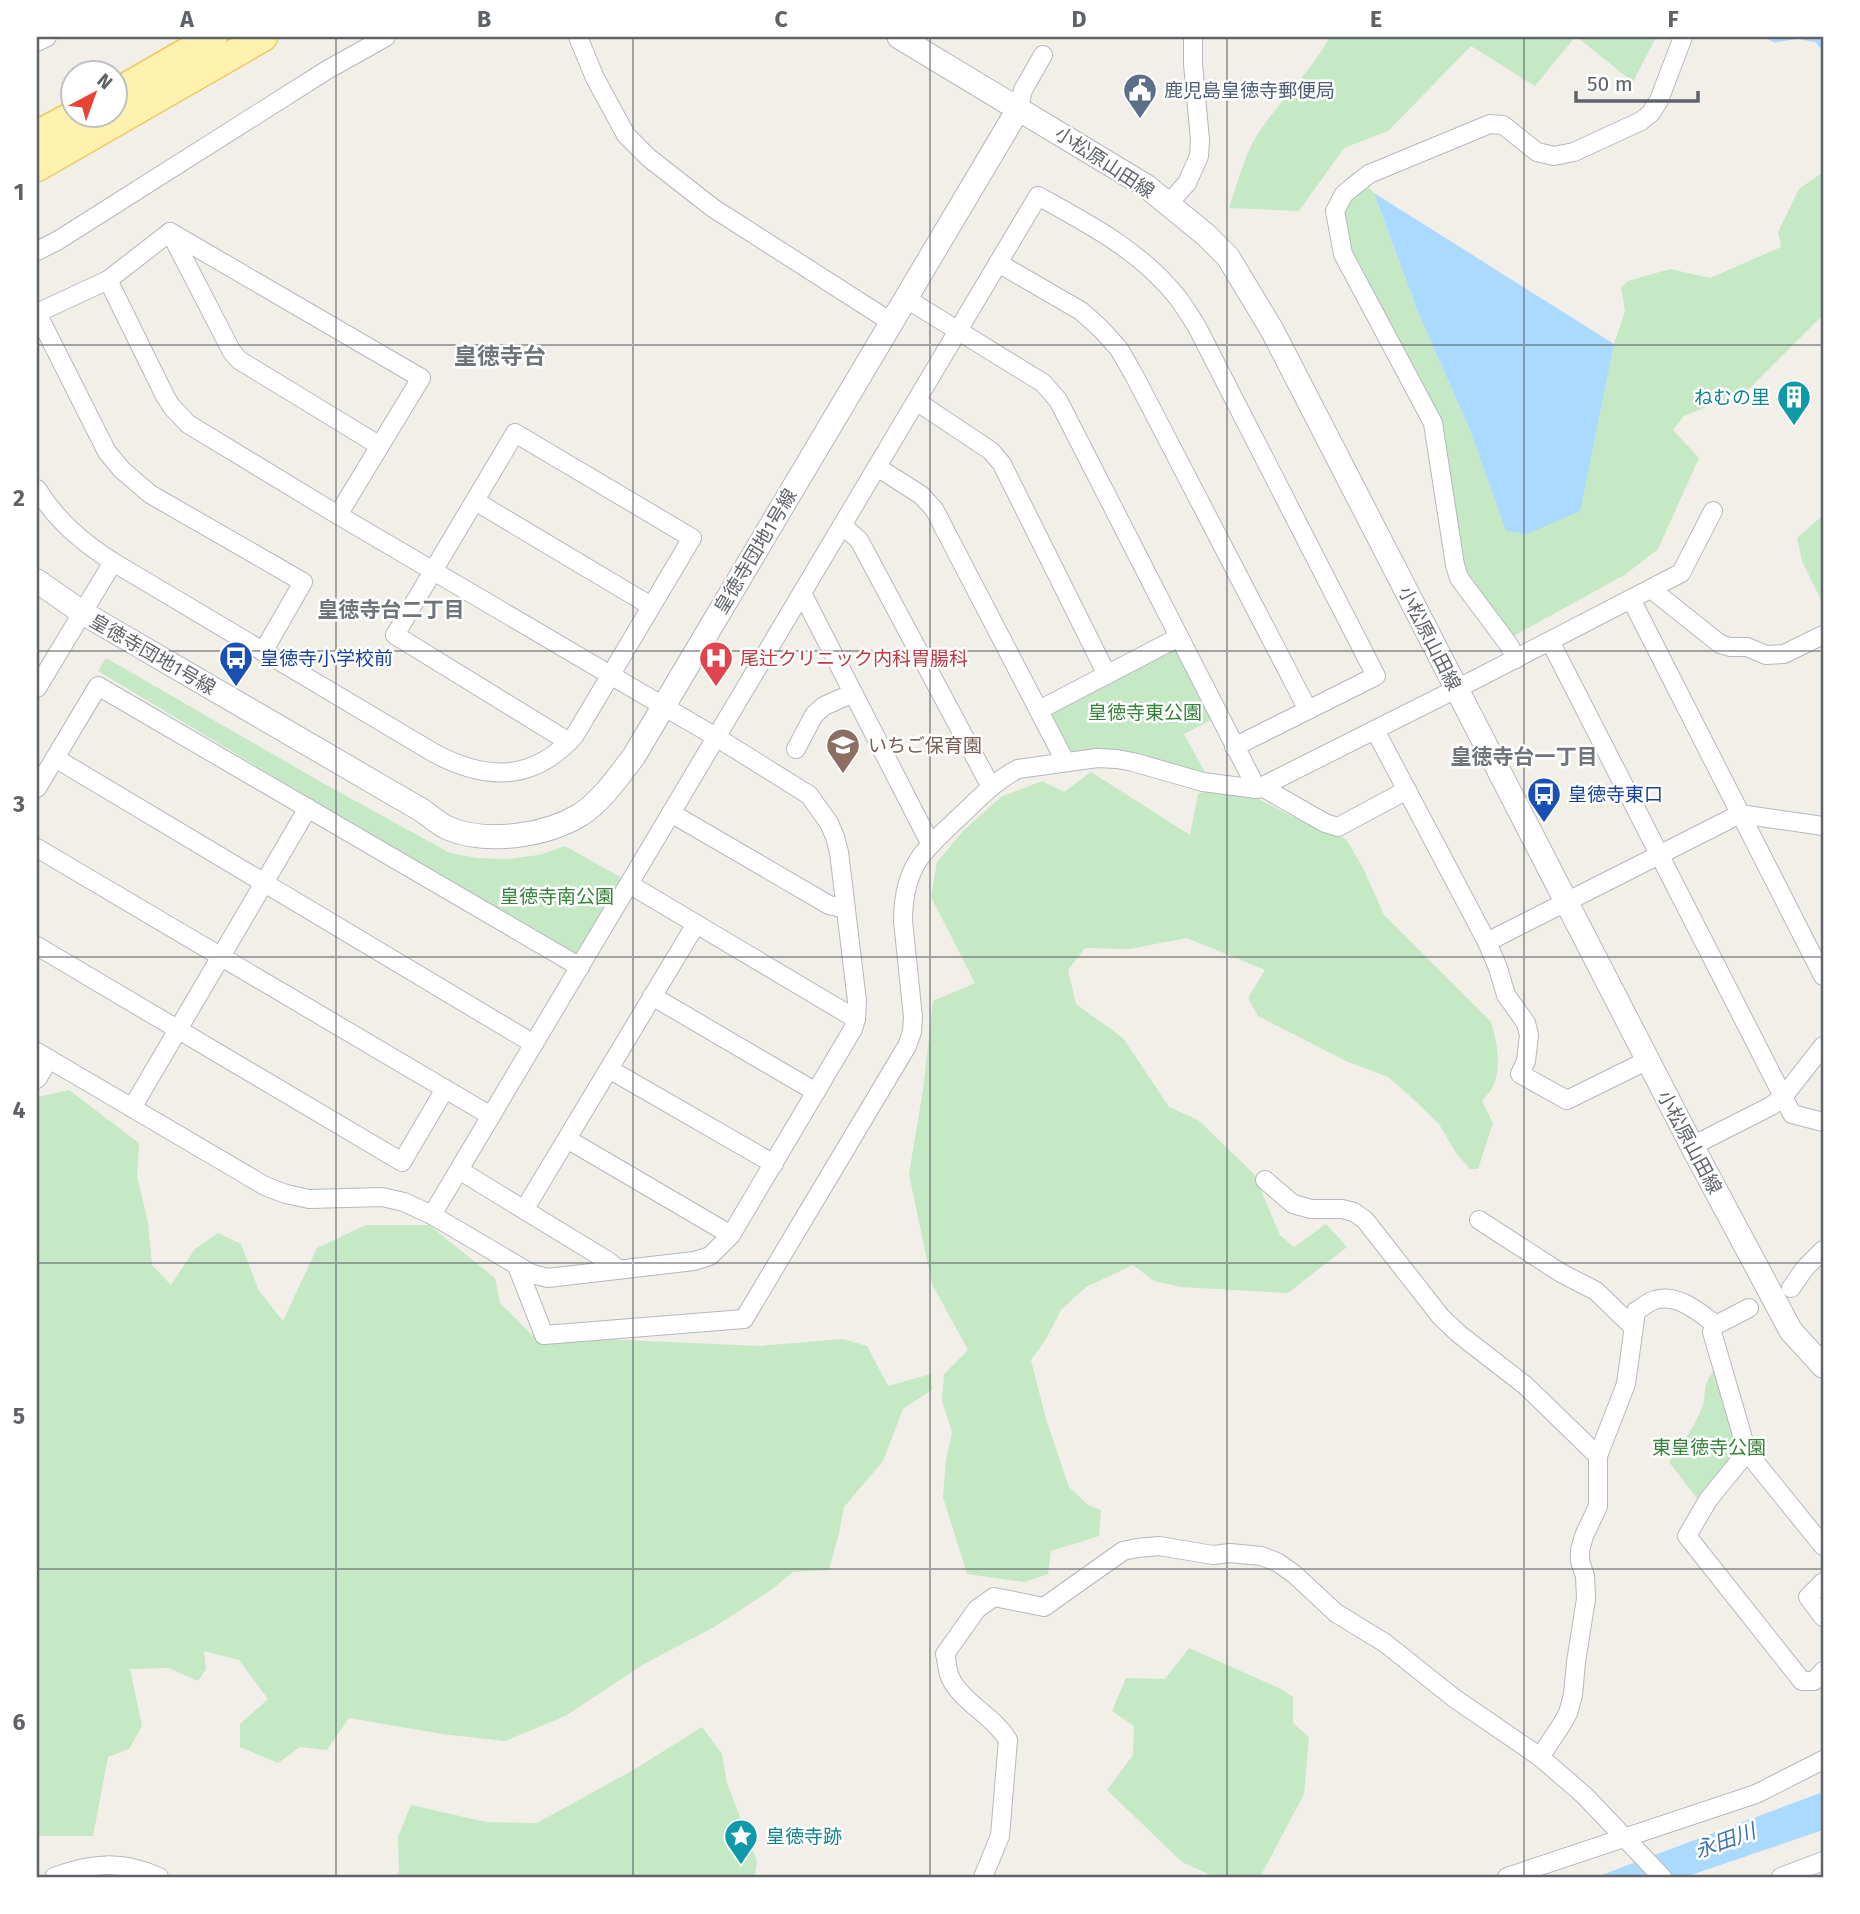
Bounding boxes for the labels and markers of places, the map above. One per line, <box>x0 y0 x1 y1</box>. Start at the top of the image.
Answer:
public building icon: 鹿児島皇徳寺郵便局 <box>1121 71 1159 120</box>
place label: 鹿児島皇徳寺郵便局 <box>1164 79 1335 102</box>
building icon: ねむの里 <box>1775 378 1813 427</box>
place label: ねむの里 <box>1694 386 1770 409</box>
bus stop icon: 皇徳寺小学校前 <box>217 639 255 688</box>
hospital icon: 尾辻クリニック内科胃腸科 <box>697 639 735 688</box>
place label: 皇徳寺小学校前 <box>260 647 393 670</box>
place label: 尾辻クリニック内科胃腸科 <box>740 647 968 670</box>
school or university icon: いちご保育園 <box>824 726 862 775</box>
place label: いちご保育園 <box>868 734 982 757</box>
bus stop icon: 皇徳寺東口 <box>1525 775 1563 824</box>
place label: 皇徳寺東口 <box>1568 783 1663 806</box>
place icon: 皇徳寺跡 <box>722 1817 760 1866</box>
place label: 皇徳寺跡 <box>766 1825 842 1848</box>

